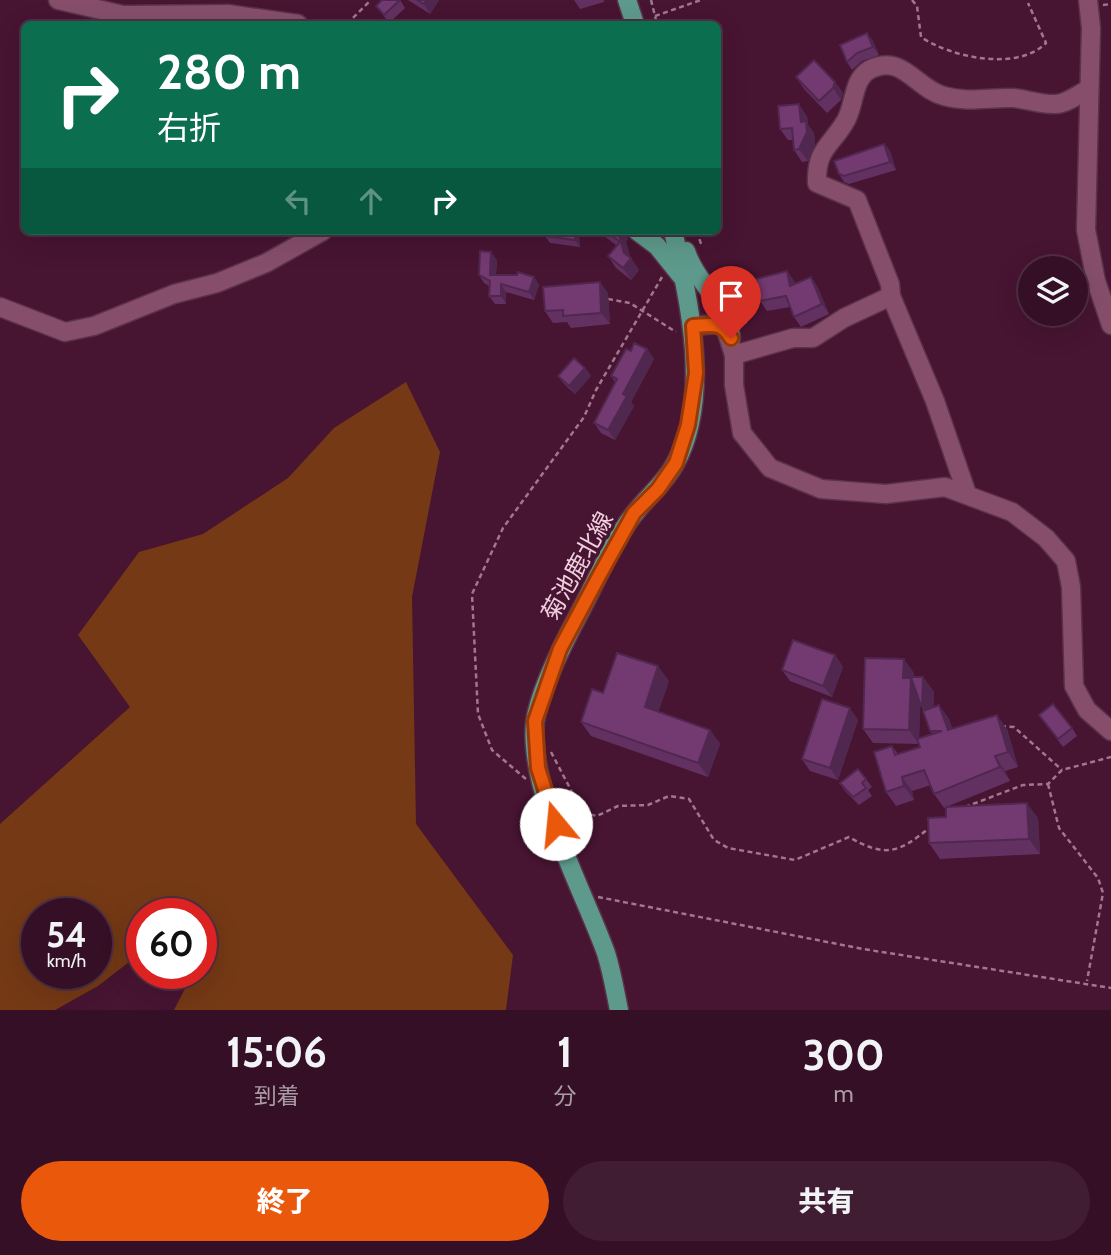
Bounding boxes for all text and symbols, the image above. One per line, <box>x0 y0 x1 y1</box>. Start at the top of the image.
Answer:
text: 280 m <box>157 42 301 101</box>
icon: right <box>42 49 133 140</box>
text: 右折 <box>157 108 221 147</box>
icon: left <box>279 182 317 220</box>
icon: ahead <box>352 182 390 220</box>
icon: right <box>425 182 463 220</box>
map controls <box>1018 256 1088 326</box>
button: layers <box>1018 256 1088 326</box>
pin <box>701 266 761 338</box>
icon: arrive <box>712 277 750 315</box>
street label: 菊池鹿北線 <box>535 506 619 626</box>
position arrow <box>519 787 593 861</box>
speed limit sign: 60 <box>126 898 217 989</box>
text: 54 <box>46 913 87 956</box>
text: km/h <box>47 950 86 972</box>
text: 15:06 <box>226 1026 327 1078</box>
text: 1 <box>557 1026 573 1078</box>
text: 300 <box>803 1029 885 1081</box>
text: m <box>834 1080 854 1108</box>
text: 到着 <box>254 1082 300 1110</box>
text: 分 <box>553 1082 576 1110</box>
button: 終了 <box>21 1161 549 1241</box>
button: 共有 <box>563 1161 1090 1241</box>

